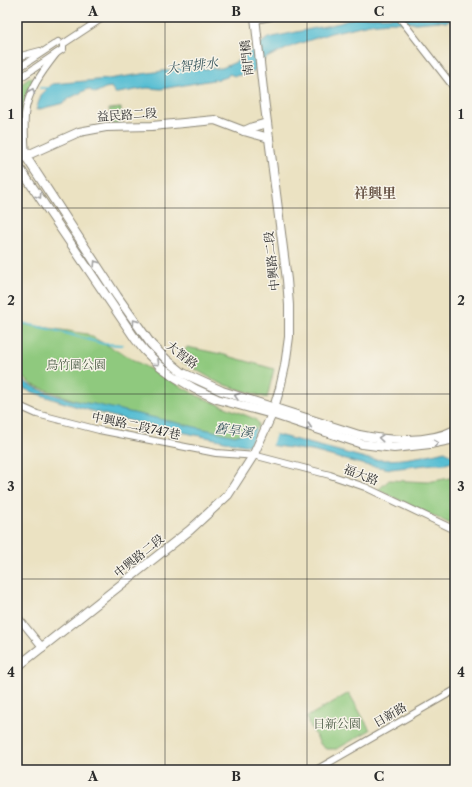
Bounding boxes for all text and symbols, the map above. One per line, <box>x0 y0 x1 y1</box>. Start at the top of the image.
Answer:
text: A <box>87 3 99 19</box>
text: B <box>231 3 241 19</box>
text: C <box>374 3 384 19</box>
street label: 南門橋 <box>237 39 256 77</box>
water label: 大智排水 <box>165 54 221 76</box>
one-way arrow <box>28 87 36 94</box>
street label: 益民路二段 <box>97 105 157 124</box>
text: 1 <box>8 106 14 122</box>
text: 1 <box>458 106 464 122</box>
district label: 祥興里 <box>354 184 396 202</box>
one-way arrow <box>34 192 41 199</box>
street label: 中興路二段 <box>261 230 282 292</box>
one-way arrow <box>93 260 101 267</box>
text: 2 <box>7 292 15 308</box>
text: 2 <box>457 292 465 308</box>
one-way arrow <box>133 319 140 326</box>
street label: 大智路 <box>164 338 201 372</box>
park label: 鳥竹圍公園 <box>46 357 106 372</box>
one-way arrow <box>153 358 160 365</box>
one-way arrow <box>234 392 241 401</box>
street label: 中興路二段747巷 <box>90 409 182 442</box>
water label: 舊旱溪 <box>214 419 256 441</box>
one-way arrow <box>305 422 312 430</box>
one-way arrow <box>378 434 384 443</box>
one-way arrow <box>433 439 439 448</box>
street label: 福大路 <box>342 461 381 488</box>
text: 3 <box>7 478 15 494</box>
text: 3 <box>457 478 465 494</box>
street label: 中興路二段 <box>111 531 167 580</box>
text: 4 <box>7 664 15 680</box>
text: 4 <box>457 664 465 680</box>
street label: 日新路 <box>370 699 409 730</box>
park label: 日新公園 <box>313 716 361 731</box>
text: A <box>87 768 99 784</box>
text: B <box>231 768 241 784</box>
text: C <box>374 768 384 784</box>

